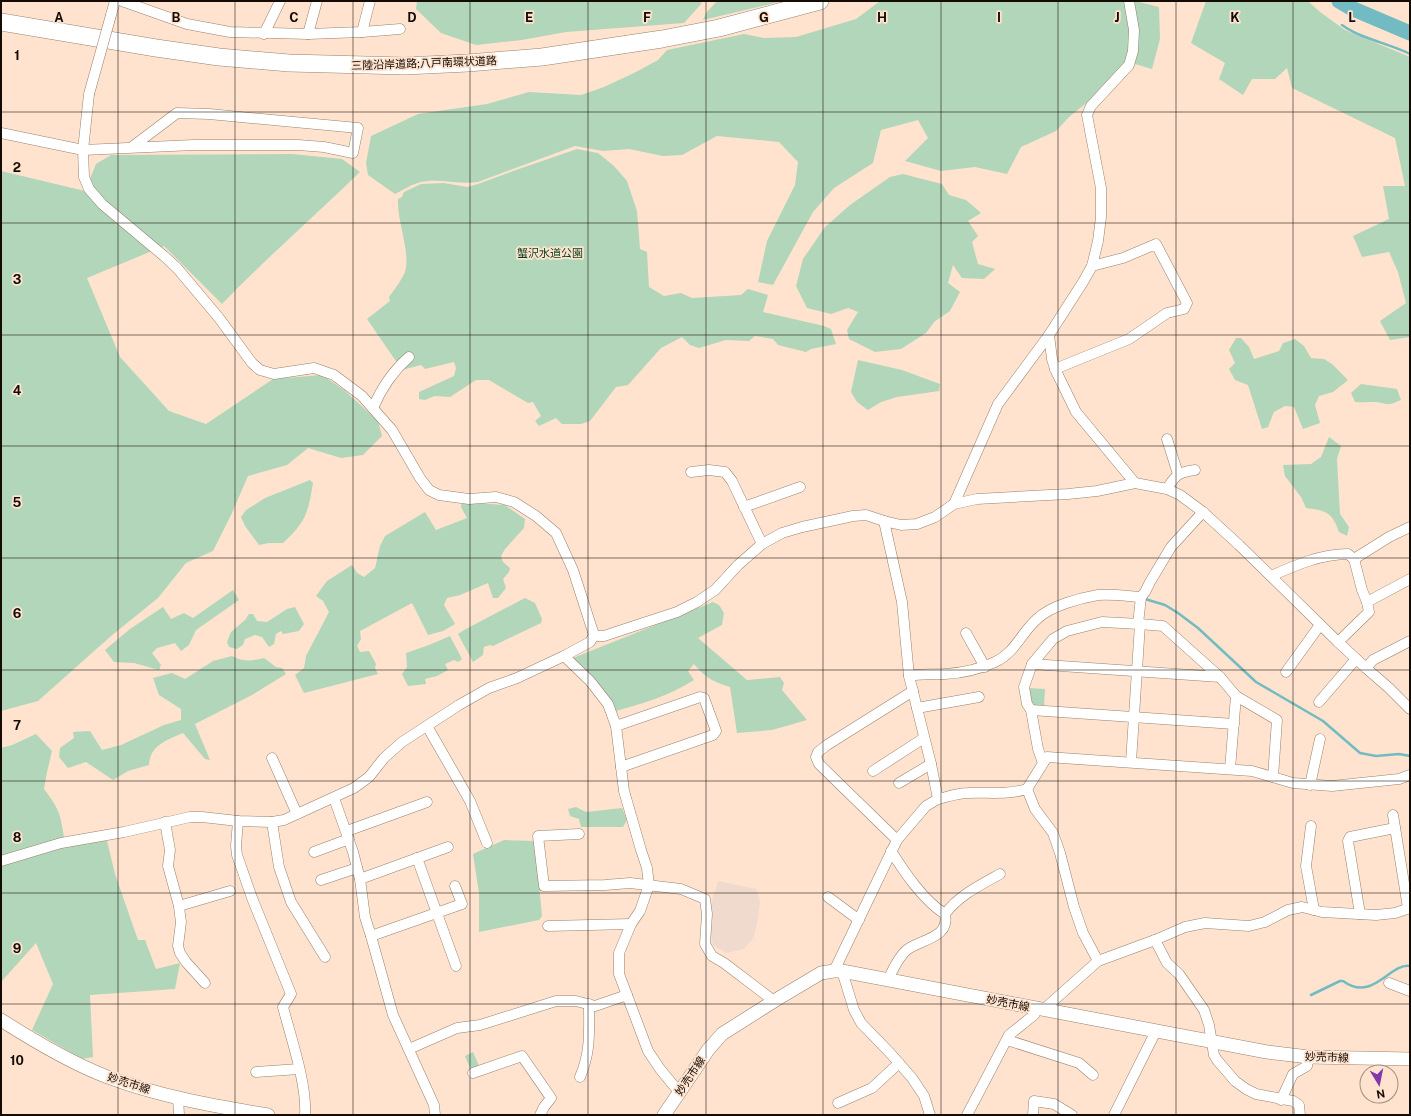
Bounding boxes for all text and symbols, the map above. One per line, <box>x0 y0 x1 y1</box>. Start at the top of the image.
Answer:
text: A <box>54 10 64 25</box>
text: B <box>172 10 181 25</box>
text: C <box>289 10 299 25</box>
text: D <box>407 10 417 25</box>
text: E <box>525 10 533 25</box>
text: F <box>643 10 651 25</box>
text: G <box>759 10 769 25</box>
text: H <box>877 10 887 25</box>
text: I <box>997 10 1001 25</box>
text: J <box>1114 10 1120 25</box>
text: K <box>1230 10 1240 25</box>
text: L <box>1348 10 1356 25</box>
text: 1 <box>14 48 20 63</box>
street label: 三陸沿岸道路;八戸南環状道路 <box>351 54 497 72</box>
text: 2 <box>13 160 21 175</box>
park label: 蟹沢水道公園 <box>517 247 583 259</box>
text: 3 <box>13 272 22 287</box>
text: 4 <box>13 383 22 398</box>
text: 5 <box>13 495 22 510</box>
text: 6 <box>13 606 22 621</box>
text: 7 <box>13 718 21 733</box>
text: 8 <box>13 830 22 845</box>
text: 9 <box>13 941 21 956</box>
street label: 妙売市線 <box>985 993 1031 1013</box>
street label: 妙売市線 <box>1305 1050 1349 1064</box>
text: 10 <box>10 1053 24 1068</box>
street label: 妙売市線 <box>673 1054 707 1098</box>
north arrow <box>1359 1064 1399 1104</box>
street label: 妙売市線 <box>106 1070 152 1096</box>
text: N <box>1375 1087 1386 1101</box>

